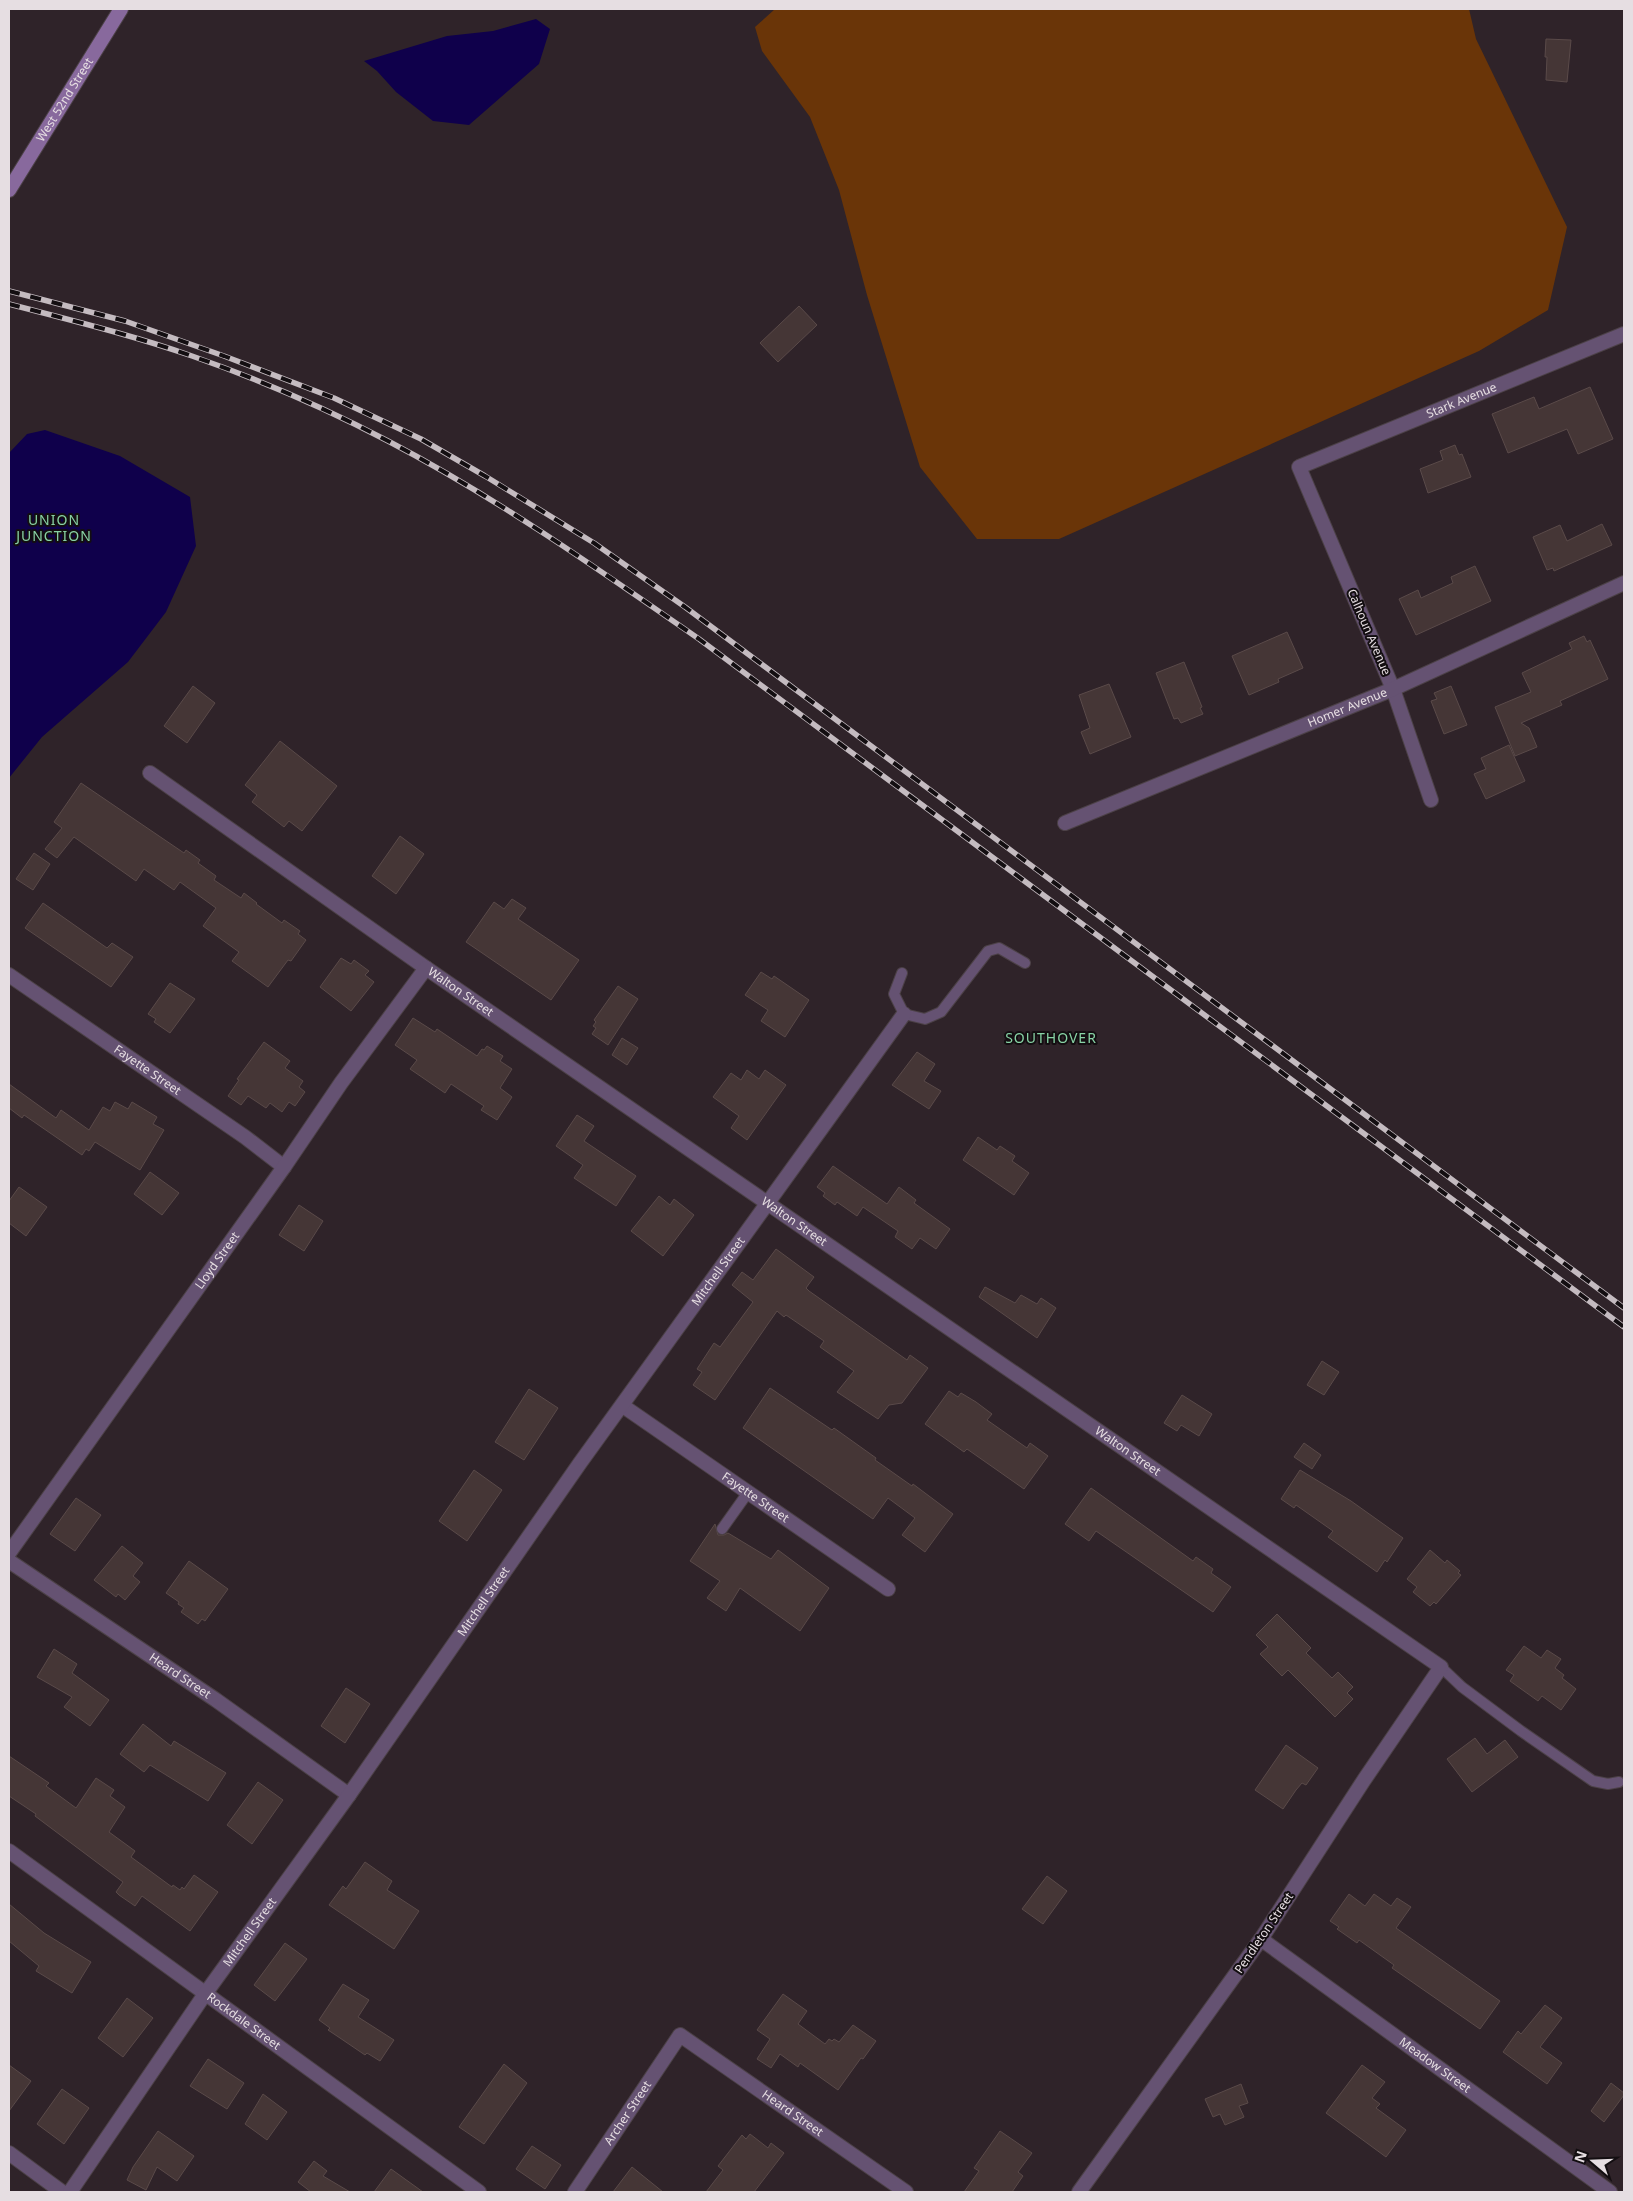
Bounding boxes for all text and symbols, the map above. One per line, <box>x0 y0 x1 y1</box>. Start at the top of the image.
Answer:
street label: West 52nd Street <box>32 54 97 145</box>
street label: Stark Avenue <box>1424 378 1499 422</box>
district label: UNION JUNCTION <box>14 510 92 545</box>
street label: Calhoun Avenue <box>1344 586 1395 678</box>
street label: Homer Avenue <box>1305 683 1390 731</box>
street label: Walton Street <box>425 963 498 1021</box>
district label: SOUTHOVER <box>1005 1028 1097 1047</box>
street label: Fayette Street <box>111 1041 185 1099</box>
street label: Walton Street <box>758 1192 831 1250</box>
street label: Lloyd Street <box>191 1228 244 1292</box>
street label: Mitchell Street <box>687 1233 749 1309</box>
street label: Walton Street <box>1092 1422 1165 1480</box>
street label: Fayette Street <box>719 1468 793 1527</box>
street label: Mitchell Street <box>453 1562 514 1639</box>
street label: Heard Street <box>146 1649 215 1703</box>
street label: Pendleton Street <box>1230 1888 1297 1977</box>
street label: Mitchell Street <box>219 1893 280 1970</box>
street label: Rockdale Street <box>204 1988 285 2054</box>
street label: Meadow Street <box>1396 2033 1475 2097</box>
street label: Archer Street <box>600 2077 655 2148</box>
street label: Heard Street <box>759 2086 828 2140</box>
north arrow <box>1568 2136 1618 2186</box>
text: N <box>1569 2148 1591 2165</box>

